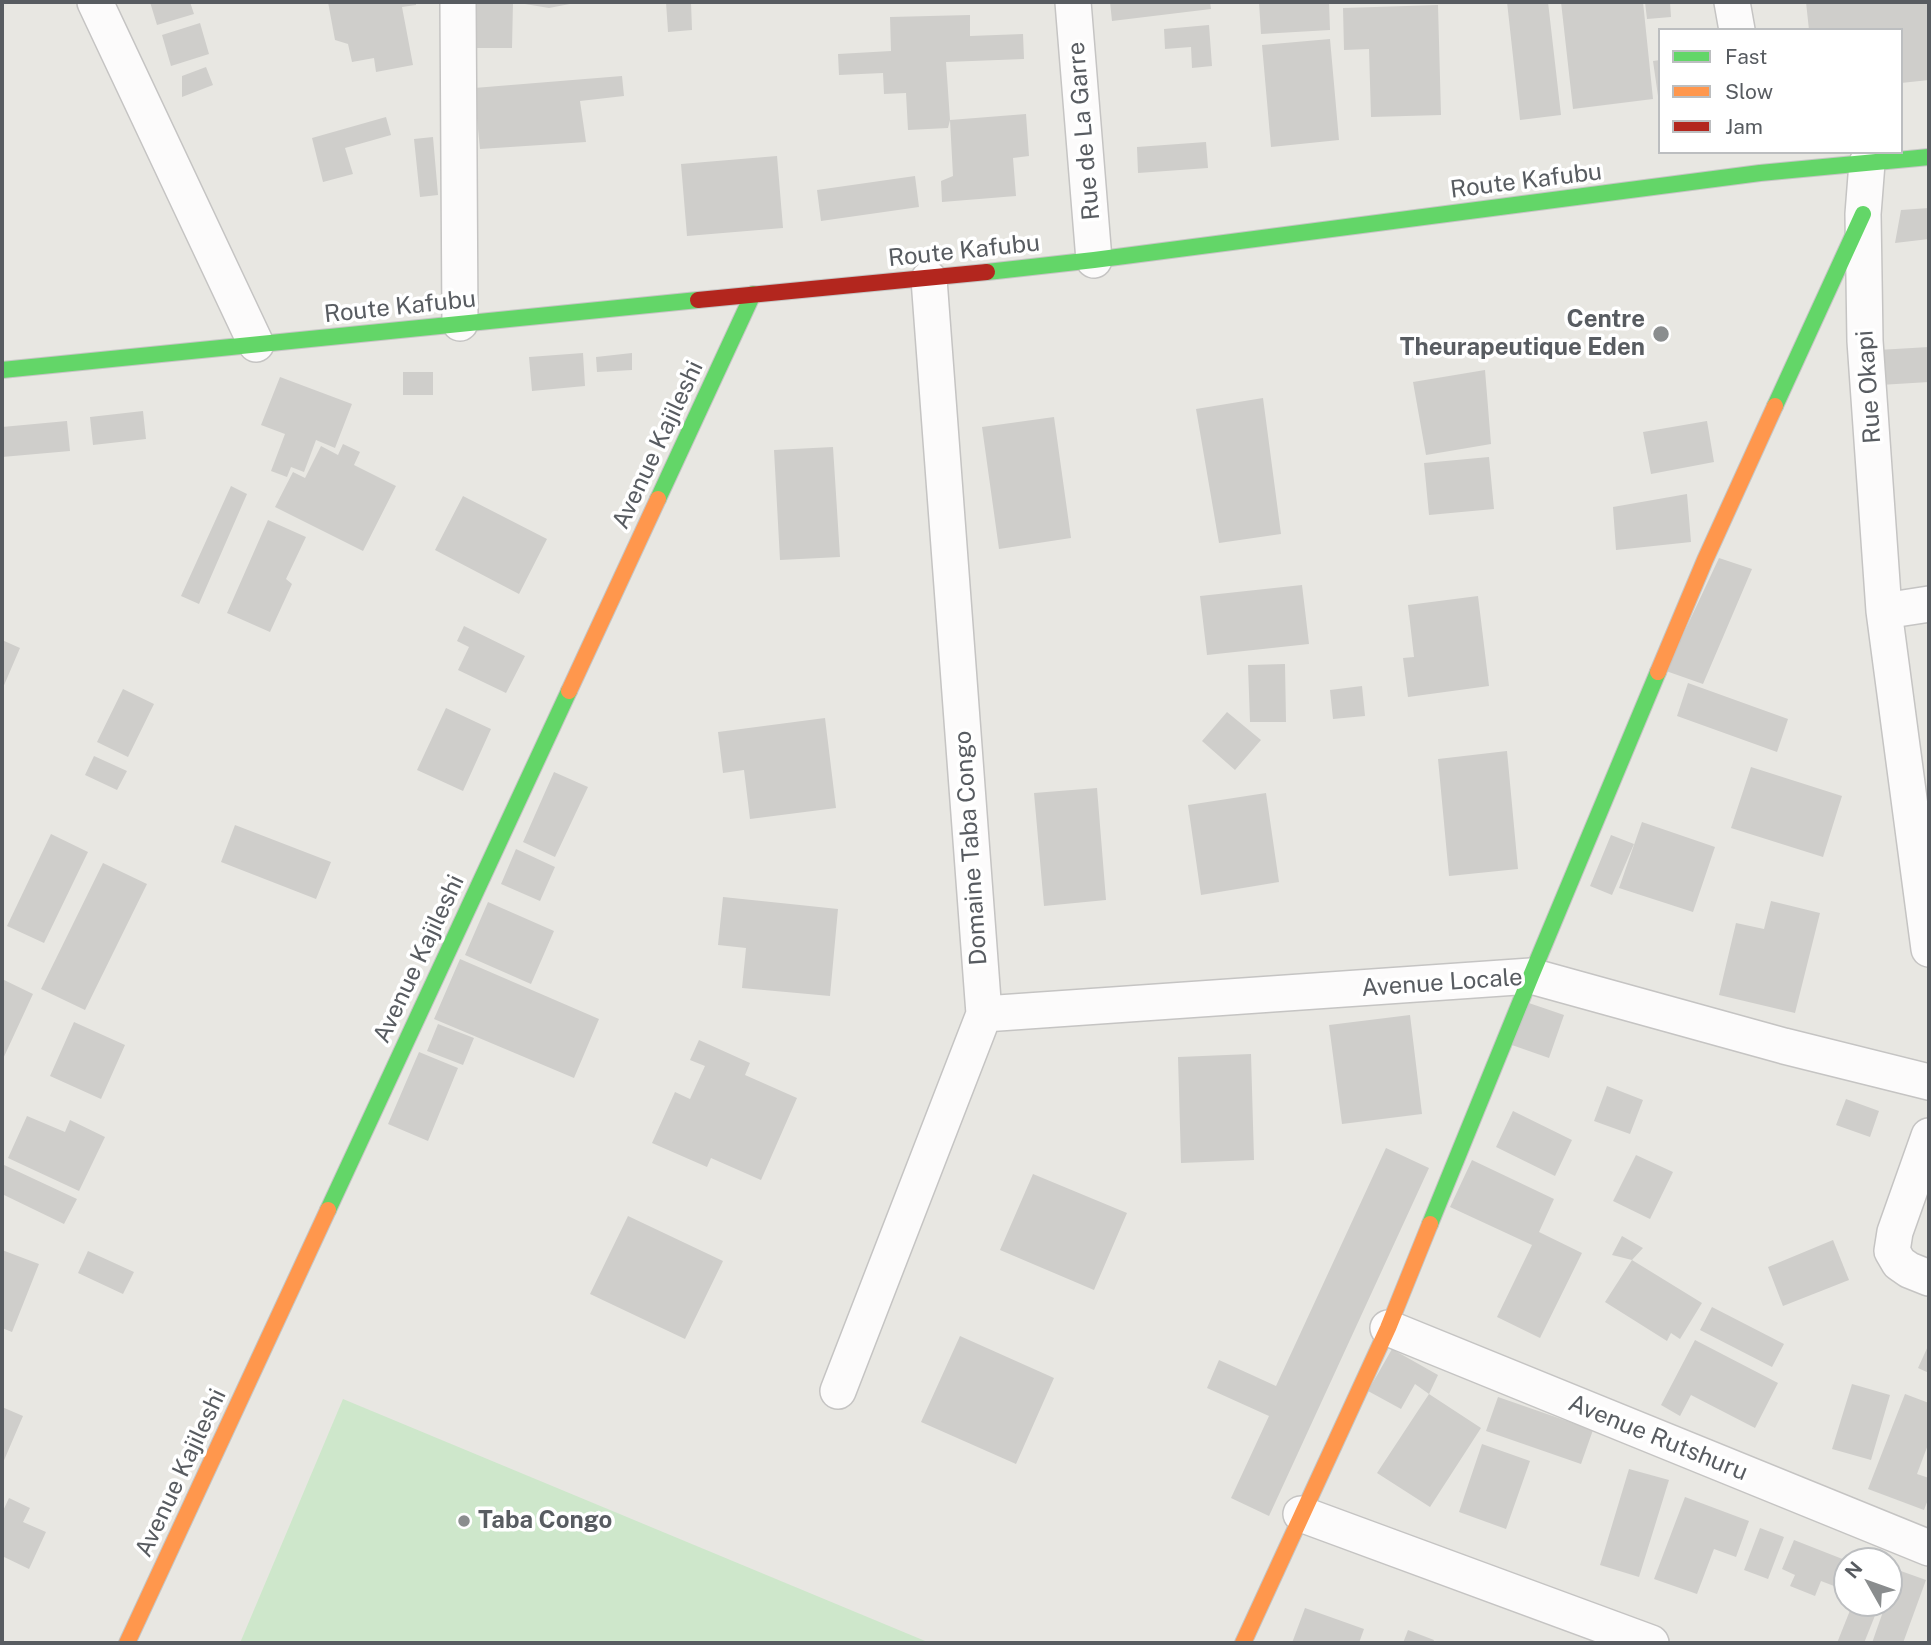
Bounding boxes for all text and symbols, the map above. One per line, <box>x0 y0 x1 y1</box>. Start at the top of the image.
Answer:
legend <box>1658 28 1903 154</box>
street label: Rue de La Garre <box>1062 41 1106 221</box>
text: Fast <box>1725 44 1767 69</box>
text: Slow <box>1725 79 1773 104</box>
text: Jam <box>1725 114 1763 139</box>
street label: Route Kafubu <box>1449 157 1603 205</box>
street label: Route Kafubu <box>887 229 1041 273</box>
street label: Route Kafubu <box>323 285 477 329</box>
place label: Centre Theurapeutique Eden <box>1400 306 1645 362</box>
marker: Centre Theurapeutique Eden <box>1651 324 1671 344</box>
street label: Rue Okapi <box>1851 329 1887 445</box>
street label: Avenue Kajileshi <box>606 356 710 534</box>
street label: Domaine Taba Congo <box>948 730 994 966</box>
street label: Avenue Kajileshi <box>367 870 471 1048</box>
street label: Avenue Locale <box>1360 963 1524 1003</box>
street label: Avenue Kajileshi <box>129 1384 233 1562</box>
street label: Avenue Rutshuru <box>1564 1389 1752 1487</box>
place label: Taba Congo <box>478 1507 612 1535</box>
marker: Taba Congo <box>456 1513 472 1529</box>
north arrow <box>1833 1547 1903 1617</box>
text: N <box>1840 1557 1867 1583</box>

